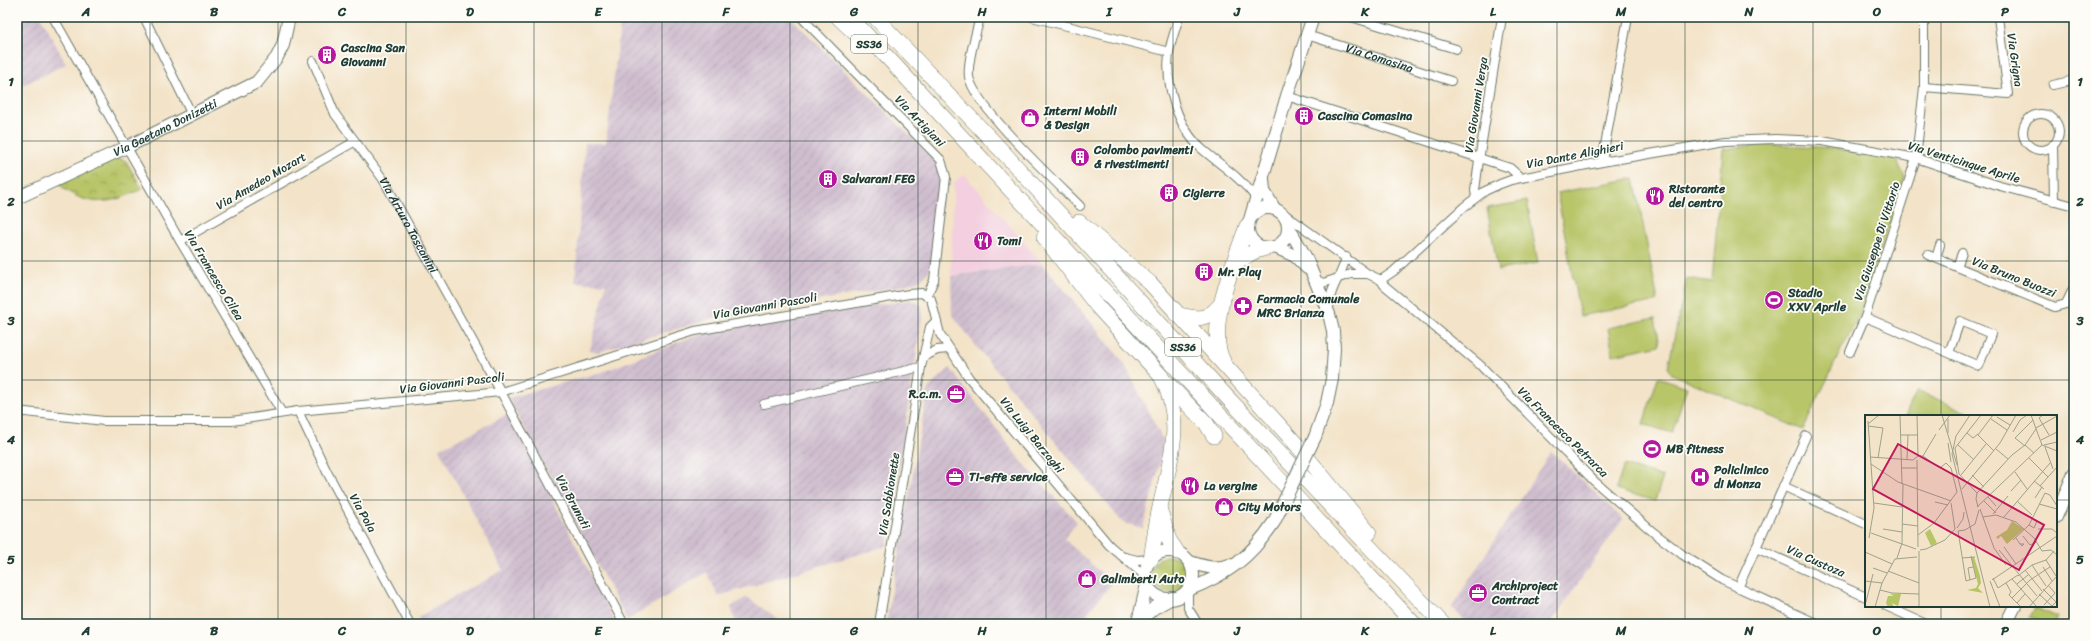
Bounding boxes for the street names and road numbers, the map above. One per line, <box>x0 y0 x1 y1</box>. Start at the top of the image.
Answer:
street label: Via Grigna <box>2000 32 2030 88</box>
road number: SS36 <box>851 35 887 53</box>
street label: Via Comasina <box>1343 37 1416 79</box>
street label: Via Giovanni Verga <box>1458 55 1495 155</box>
street label: Via Artigiani <box>889 90 951 153</box>
street label: Via Gaetano Donizetti <box>109 92 222 163</box>
street label: Via Venticinque Aprile <box>1905 134 2023 190</box>
street label: Via Dante Alighieri <box>1525 135 1626 175</box>
street label: Via Amedeo Mozart <box>211 146 311 216</box>
street label: Via Arturo Toscanini <box>373 173 445 278</box>
street label: Via Giuseppe Di Vittorio <box>1847 178 1907 304</box>
street label: Via Francesco Cilea <box>178 225 250 326</box>
street label: Via Bruno Buozzi <box>1969 250 2060 304</box>
street label: Via Giovanni Pascoli <box>711 286 819 326</box>
road number: SS36 <box>1165 338 1201 356</box>
street label: Via Giovanni Pascoli <box>398 366 506 400</box>
street label: Via Francesco Petrarca <box>1512 381 1615 484</box>
street label: Via Luigi Barzaghi <box>994 392 1070 479</box>
street label: Via Sabbionette <box>872 451 906 537</box>
street label: Via Brunati <box>549 471 597 534</box>
street label: Via Pola <box>343 489 383 537</box>
street label: Via Custoza <box>1783 538 1850 584</box>

